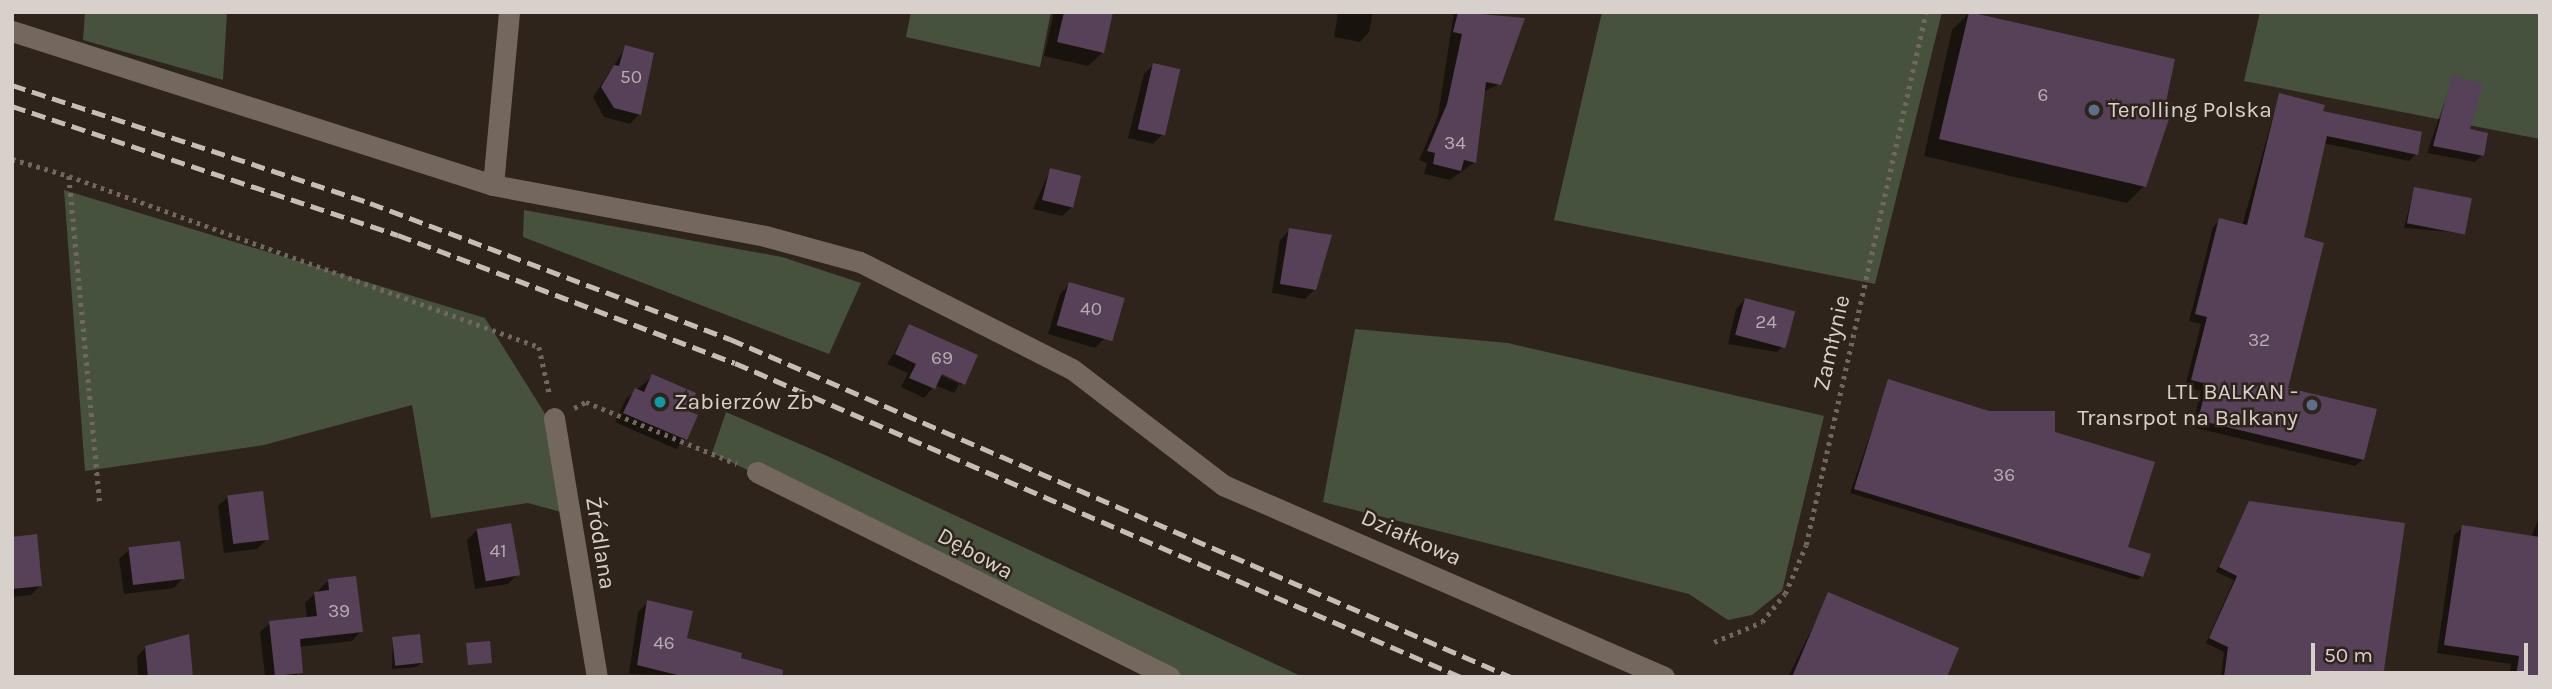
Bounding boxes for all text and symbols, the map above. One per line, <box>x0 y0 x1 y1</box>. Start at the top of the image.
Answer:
house number: 50 <box>620 67 642 89</box>
house number: 6 <box>2038 85 2048 107</box>
place label: Terolling Polska <box>2108 96 2272 124</box>
marker: Terolling Polska <box>2086 102 2102 118</box>
house number: 34 <box>1444 133 1466 155</box>
street label: Zamłynie <box>1808 292 1856 394</box>
house number: 40 <box>1080 299 1102 321</box>
house number: 24 <box>1755 312 1777 334</box>
house number: 32 <box>2248 330 2270 352</box>
house number: 69 <box>931 348 953 370</box>
place label: LTL BALKAN - Transrpot na Balkany <box>2077 378 2298 432</box>
place label: Zabierzów Zb <box>674 388 814 416</box>
marker: Zabierzów Zb <box>652 394 668 410</box>
marker: LTL BALKAN - Transrpot na Balkany <box>2304 397 2320 413</box>
house number: 36 <box>1993 465 2015 487</box>
street label: Źródlana <box>579 495 621 591</box>
street label: Działkowa <box>1357 504 1465 572</box>
street label: Dębowa <box>932 522 1018 586</box>
house number: 41 <box>490 541 506 563</box>
house number: 39 <box>328 601 350 623</box>
scale bar <box>2314 630 2531 674</box>
house number: 46 <box>653 633 675 655</box>
text: 50 m <box>2324 643 2373 667</box>

